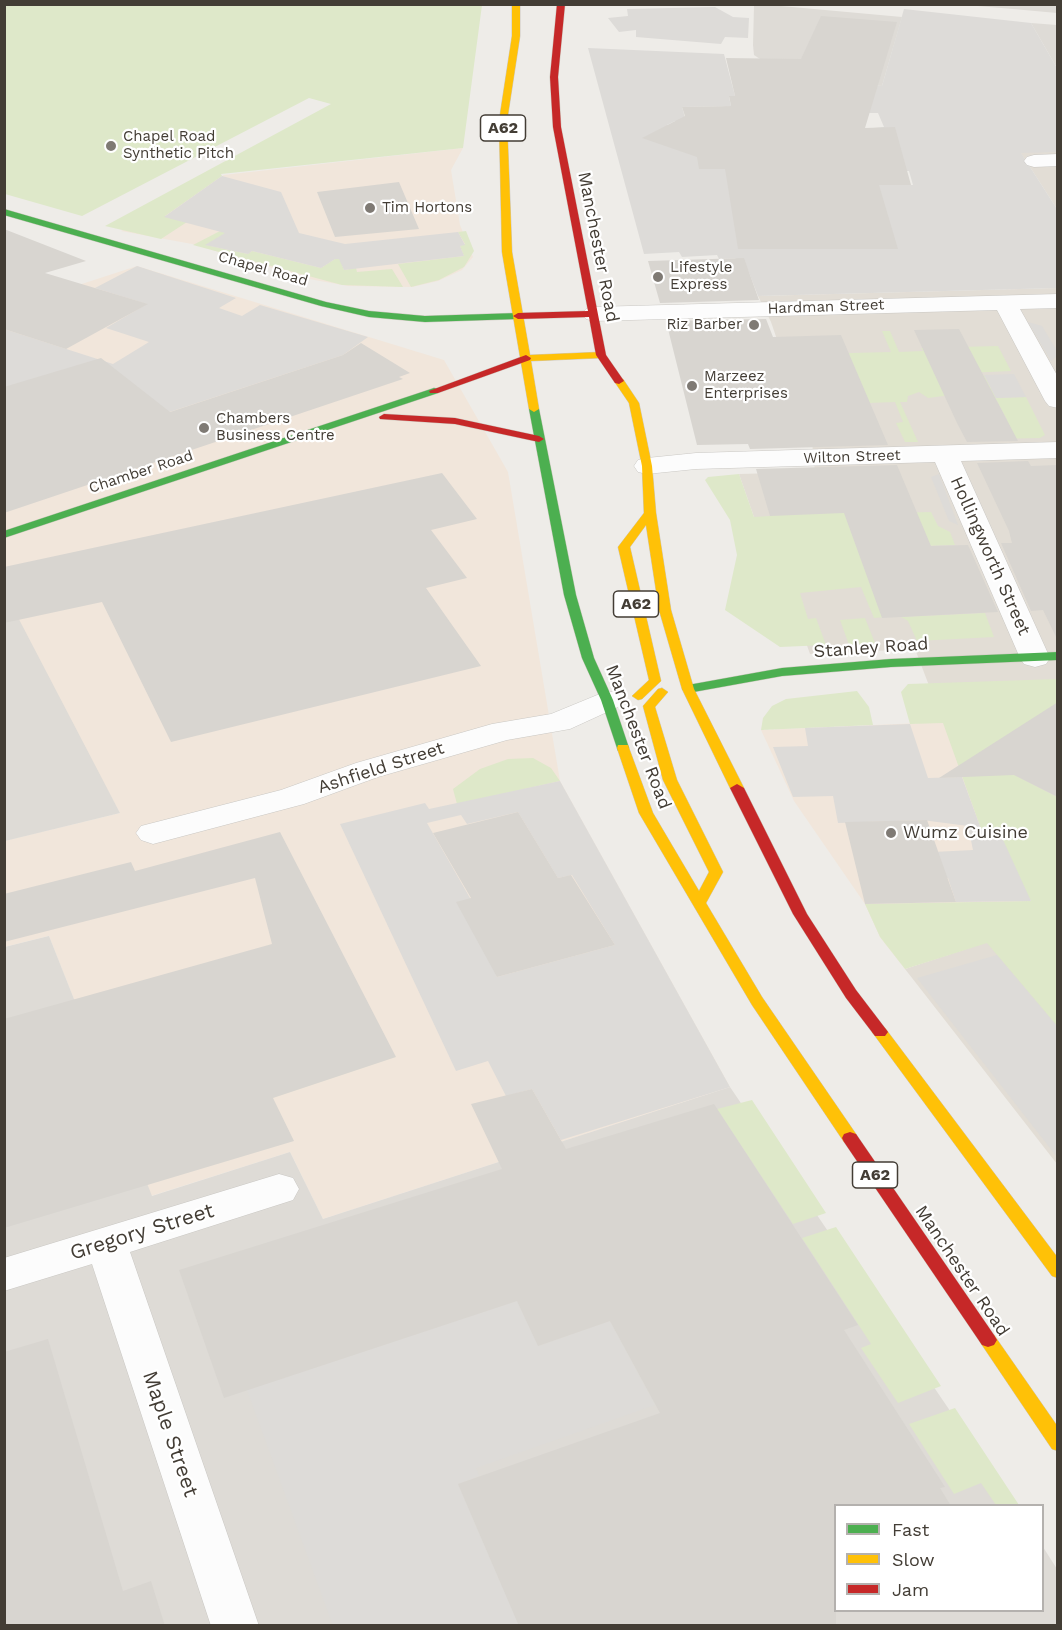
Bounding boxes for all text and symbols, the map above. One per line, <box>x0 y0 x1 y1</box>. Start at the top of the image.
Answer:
road number: A62 <box>480 115 526 141</box>
place label: Chapel Road Synthetic Pitch <box>123 128 234 163</box>
marker: Chapel Road Synthetic Pitch <box>104 139 118 153</box>
street label: Manchester Road <box>573 170 623 324</box>
place label: Tim Hortons <box>382 199 472 217</box>
marker: Tim Hortons <box>363 201 377 215</box>
street label: Chapel Road <box>216 248 310 290</box>
place label: Lifestyle Express <box>670 259 732 294</box>
marker: Lifestyle Express <box>651 270 665 284</box>
street label: Hardman Street <box>767 296 885 318</box>
place label: Riz Barber <box>666 316 742 334</box>
marker: Riz Barber <box>747 318 761 332</box>
place label: Marzeez Enterprises <box>704 368 788 403</box>
marker: Marzeez Enterprises <box>685 379 699 393</box>
place label: Chambers Business Centre <box>216 410 335 445</box>
marker: Chambers Business Centre <box>197 421 211 435</box>
street label: Wilton Street <box>803 446 901 468</box>
street label: Chamber Road <box>87 447 195 497</box>
street label: Hollingworth Street <box>945 473 1035 639</box>
road number: A62 <box>614 591 658 617</box>
street label: Stanley Road <box>813 633 929 663</box>
street label: Manchester Road <box>600 662 676 812</box>
street label: Ashfield Street <box>315 737 447 799</box>
place label: Wumz Cuisine <box>903 822 1028 844</box>
marker: Wumz Cuisine <box>884 826 898 840</box>
road number: A62 <box>852 1162 898 1188</box>
street label: Gregory Street <box>67 1198 217 1266</box>
street label: Manchester Road <box>910 1202 1014 1340</box>
street label: Maple Street <box>137 1368 203 1500</box>
legend <box>834 1504 1044 1612</box>
text: Fast <box>892 1519 929 1540</box>
text: Slow <box>892 1549 935 1570</box>
text: Jam <box>892 1579 929 1600</box>

